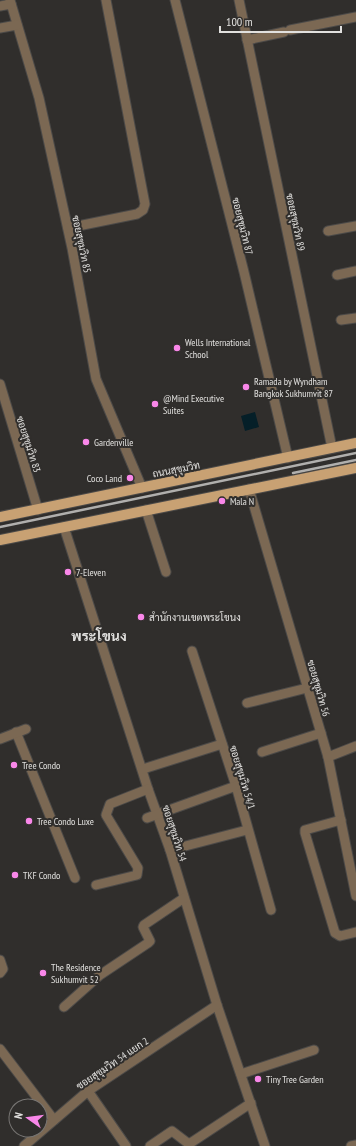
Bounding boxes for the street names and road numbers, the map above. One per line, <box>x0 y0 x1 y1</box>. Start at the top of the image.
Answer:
street label: ซอยสุขุมวิท 89 <box>282 192 308 252</box>
street label: ซอยสุขุมวิท 87 <box>228 196 256 256</box>
street label: ซอยสุขุมวิท 85 <box>68 214 94 274</box>
street label: ซอยสุขุมวิท 83 <box>12 414 44 474</box>
street label: ถนนสุขุมวิท <box>151 459 201 481</box>
street label: ซอยสุขุมวิท 56 <box>303 658 333 719</box>
street label: ซอยสุขุมวิท 54/1 <box>226 744 258 811</box>
street label: ซอยสุขุมวิท 54 <box>158 803 190 864</box>
street label: ซอยสุขุมวิท 54 แยก 2 <box>74 1034 151 1093</box>

